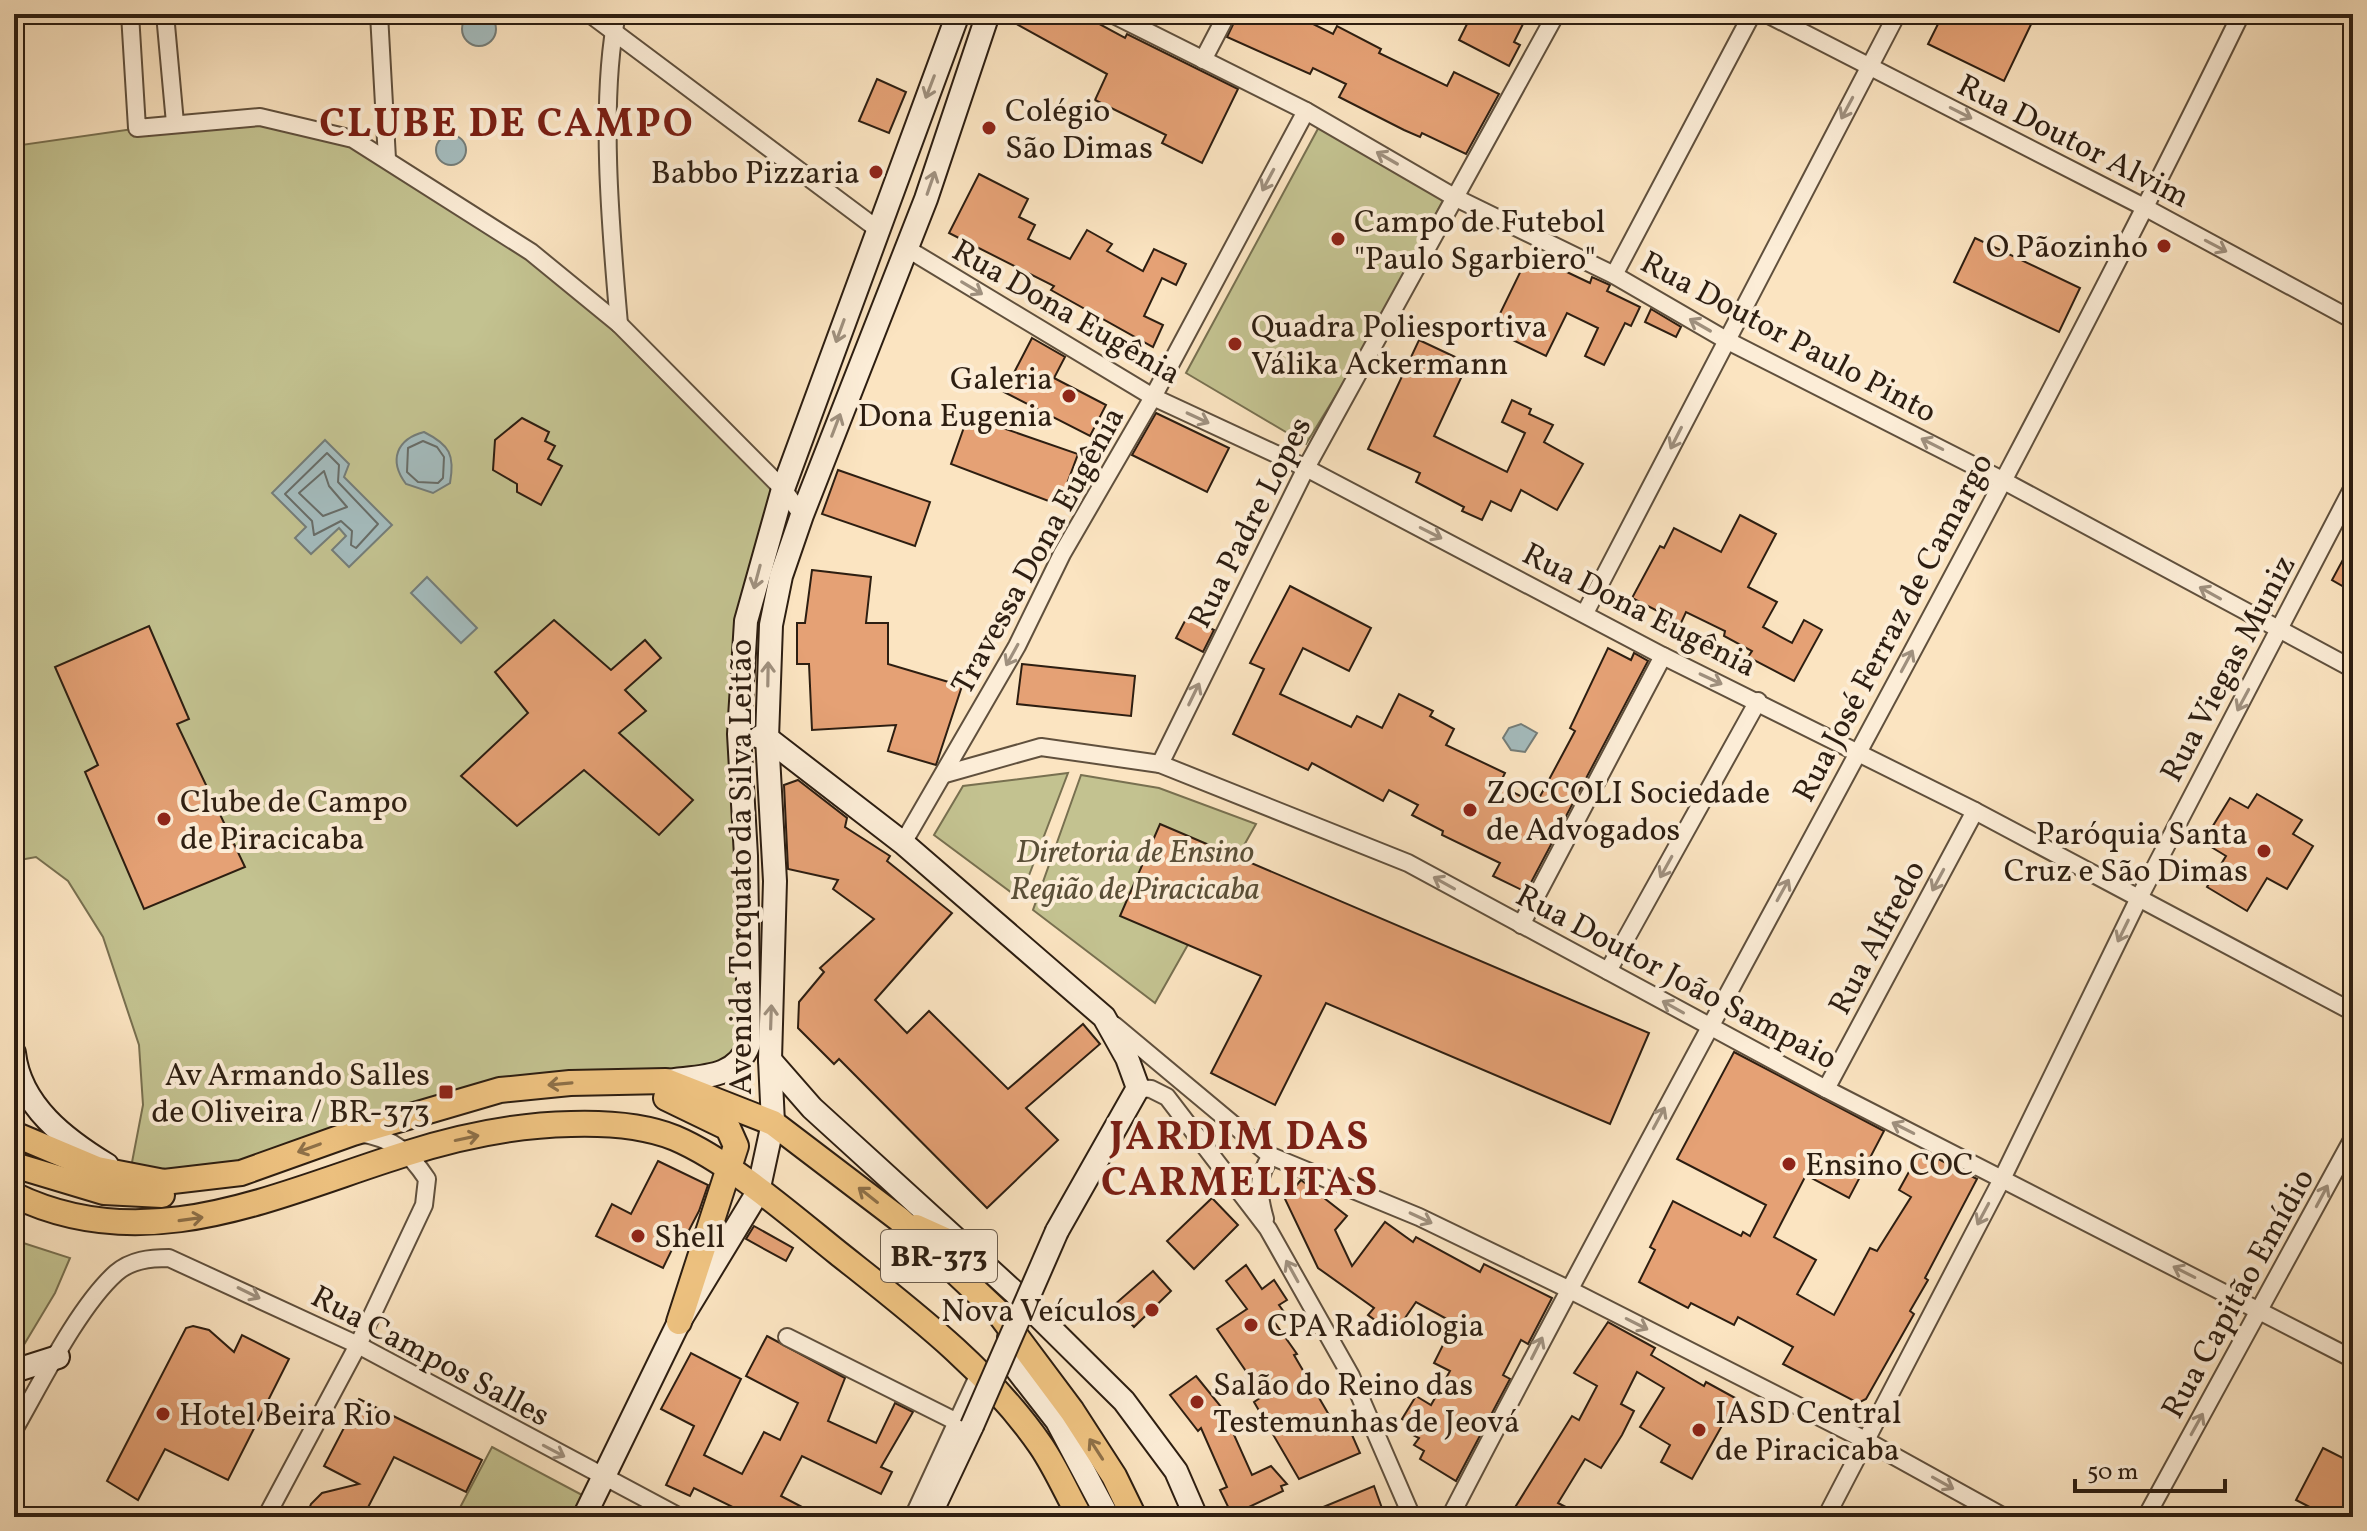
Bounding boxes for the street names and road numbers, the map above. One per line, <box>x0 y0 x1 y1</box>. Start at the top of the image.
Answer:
street label: Rua Doutor Alvim <box>1949 65 2196 220</box>
street label: Rua Dona Eugênia <box>943 230 1188 397</box>
street label: Rua Doutor Paulo Pinto <box>1632 242 1943 435</box>
street label: Travessa Dona Eugênia <box>942 400 1137 703</box>
street label: Rua Padre Lopes <box>1179 410 1324 637</box>
street label: Rua José Ferraz de Camargo <box>1784 446 2005 811</box>
street label: Rua Dona Eugênia <box>1514 534 1763 690</box>
street label: Rua Viegas Muniz <box>2151 548 2308 790</box>
street label: Avenida Torquato da Silva Leitão <box>721 639 765 1095</box>
street label: Rua Alfredo <box>1820 853 1938 1023</box>
street label: Rua Doutor João Sampaio <box>1507 875 1844 1082</box>
street label: Rua Capitão Emídio <box>2153 1162 2327 1427</box>
road number: BR-373 <box>881 1230 997 1282</box>
street label: Rua Campos Salles <box>303 1276 557 1439</box>

